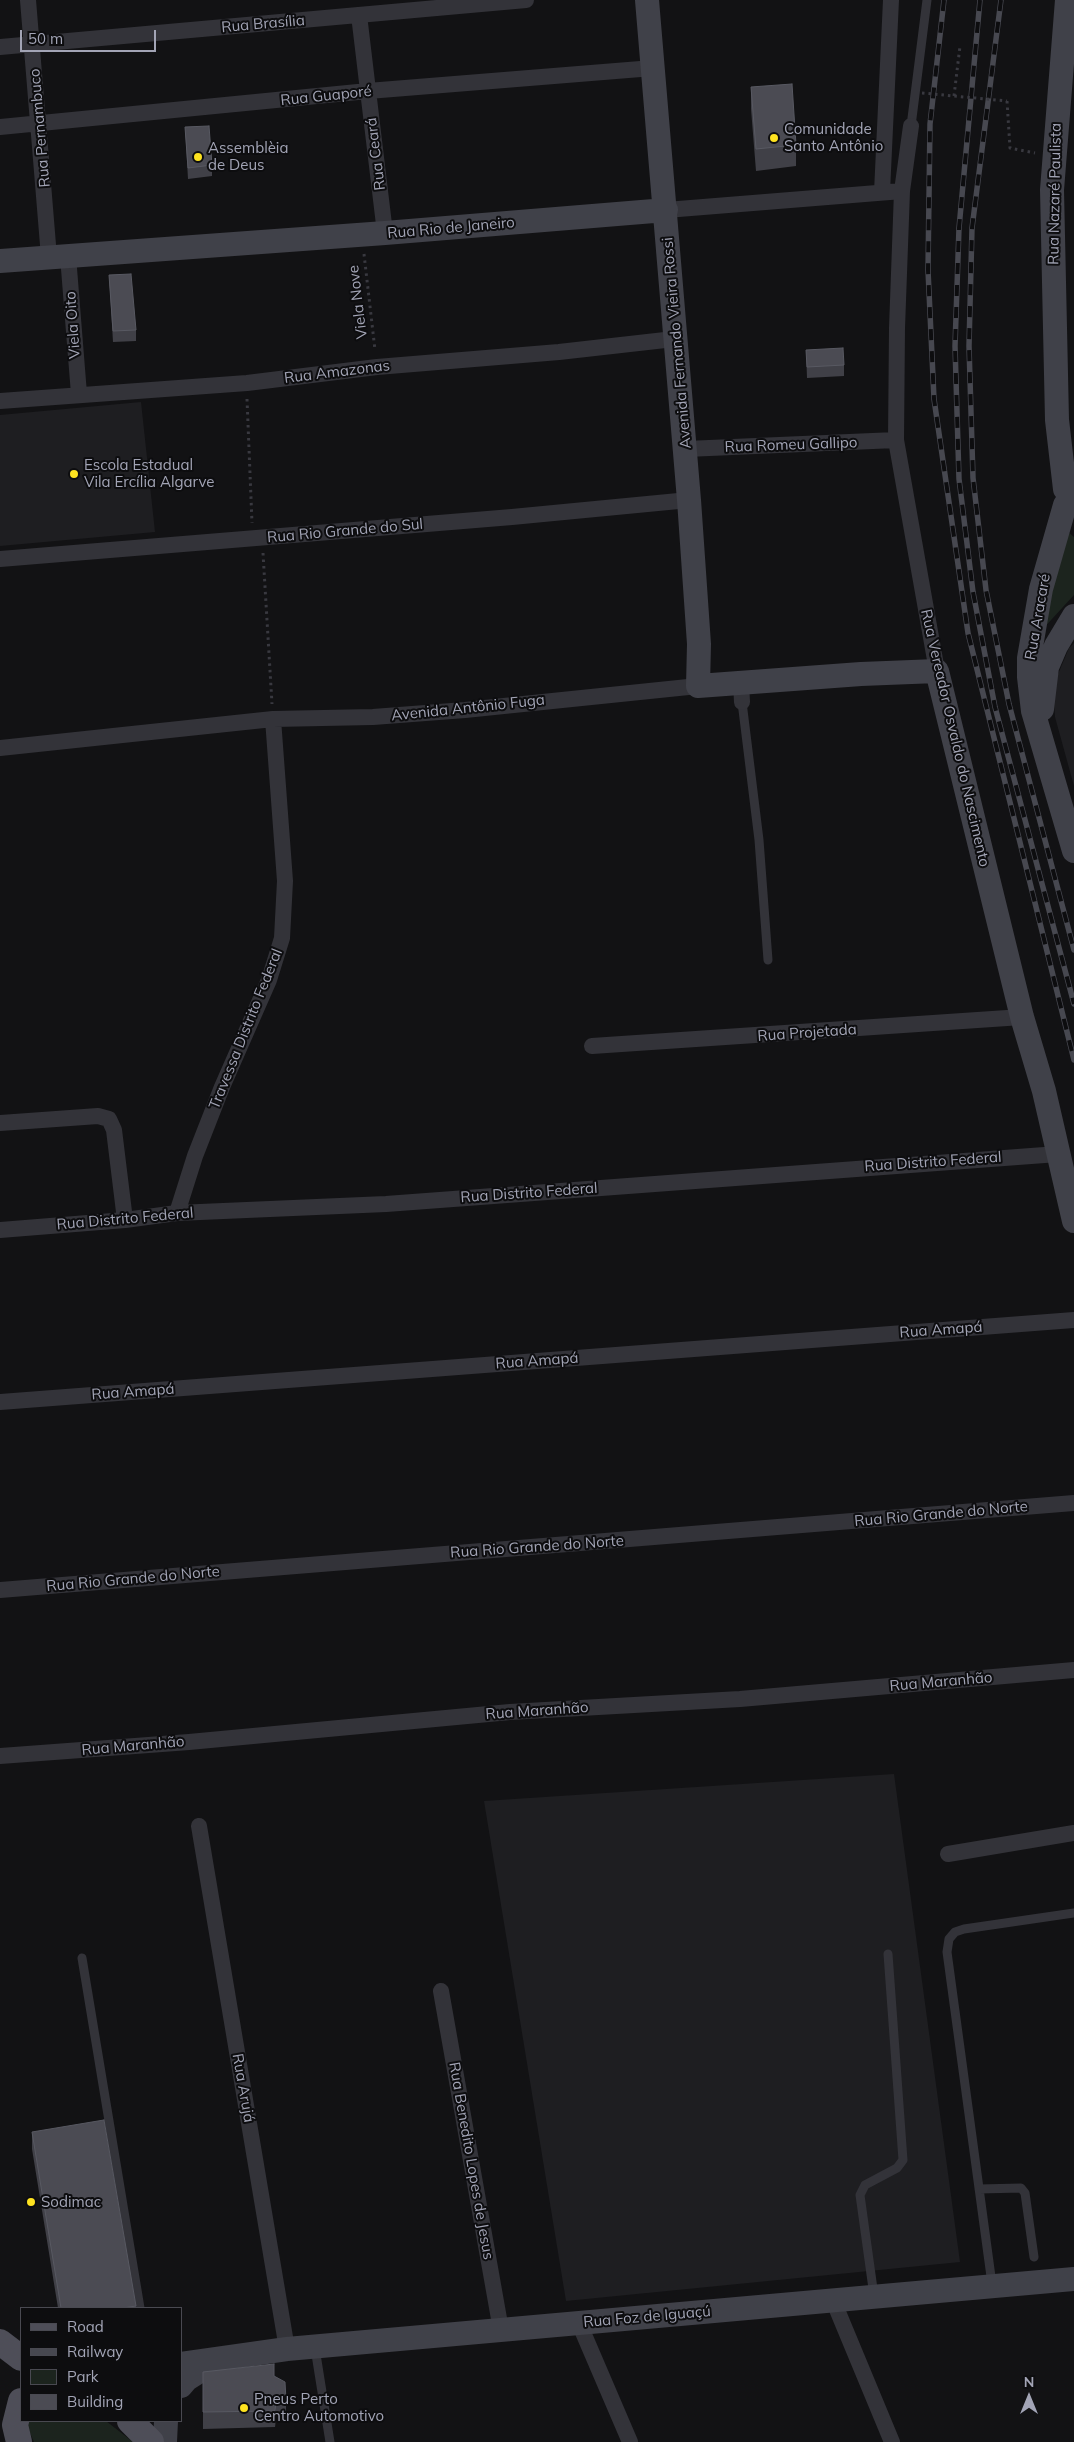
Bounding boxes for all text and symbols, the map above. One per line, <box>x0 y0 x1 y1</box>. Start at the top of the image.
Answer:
street label: Rua Brasília <box>220 11 306 37</box>
scale bar <box>22 20 159 52</box>
text: 50 m <box>28 29 63 48</box>
street label: Rua Pernambuco <box>26 68 54 188</box>
street label: Rua Guaporé <box>279 82 373 110</box>
street label: Rua Ceará <box>363 117 389 191</box>
place label: Comunidade Santo Antônio <box>784 120 883 155</box>
street label: Rua Nazaré Paulista <box>1045 123 1065 265</box>
marker: Comunidade Santo Antônio <box>768 132 780 144</box>
place label: Assemblèia de Deus <box>208 139 288 174</box>
marker: Assemblèia de Deus <box>192 151 204 163</box>
street label: Rua Rio de Janeiro <box>387 213 515 243</box>
street label: Avenida Fernando Vieira Rossi <box>659 237 695 449</box>
street label: Viela Nove <box>345 264 371 340</box>
street label: Viela Oito <box>62 291 84 359</box>
street label: Rua Amazonas <box>283 357 391 387</box>
street label: Rua Romeu Gallipo <box>724 434 858 456</box>
place label: Escola Estadual Vila Ercília Algarve <box>84 456 214 491</box>
marker: Escola Estadual Vila Ercília Algarve <box>68 468 80 480</box>
street label: Rua Rio Grande do Sul <box>266 515 424 547</box>
street label: Rua Aracaré <box>1022 572 1054 662</box>
street label: Rua Vereador Osvaldo do Nascimento <box>917 607 993 869</box>
street label: Avenida Antônio Fuga <box>390 691 546 725</box>
street label: Travessa Distrito Federal <box>206 946 286 1112</box>
street label: Rua Projetada <box>757 1021 857 1045</box>
street label: Rua Distrito Federal <box>864 1148 1002 1176</box>
street label: Rua Distrito Federal <box>460 1179 598 1207</box>
street label: Rua Distrito Federal <box>56 1204 194 1234</box>
street label: Rua Amapá <box>899 1318 983 1342</box>
street label: Rua Amapá <box>495 1349 579 1373</box>
street label: Rua Amapá <box>91 1380 175 1404</box>
street label: Rua Rio Grande do Norte <box>854 1497 1028 1531</box>
street label: Rua Rio Grande do Norte <box>450 1532 624 1562</box>
street label: Rua Rio Grande do Norte <box>46 1562 220 1596</box>
street label: Rua Maranhão <box>889 1669 993 1695</box>
street label: Rua Maranhão <box>485 1698 589 1724</box>
street label: Rua Maranhão <box>81 1733 185 1759</box>
street label: Rua Arujá <box>228 2052 258 2124</box>
street label: Rua Benedito Lopes de Jesus <box>445 2061 497 2261</box>
place label: Sodimac <box>41 2193 101 2211</box>
marker: Sodimac <box>25 2196 37 2208</box>
street label: Rua Foz de Iguaçú <box>582 2302 712 2332</box>
legend <box>20 2307 182 2422</box>
text: Road <box>67 2317 104 2336</box>
text: Railway <box>67 2342 123 2361</box>
text: Park <box>67 2367 99 2386</box>
north arrow <box>1004 2372 1054 2422</box>
text: N <box>1024 2373 1034 2391</box>
place label: Pneus Perto Centro Automotivo <box>254 2390 384 2425</box>
text: Building <box>67 2392 123 2411</box>
marker: Pneus Perto Centro Automotivo <box>238 2402 250 2414</box>

